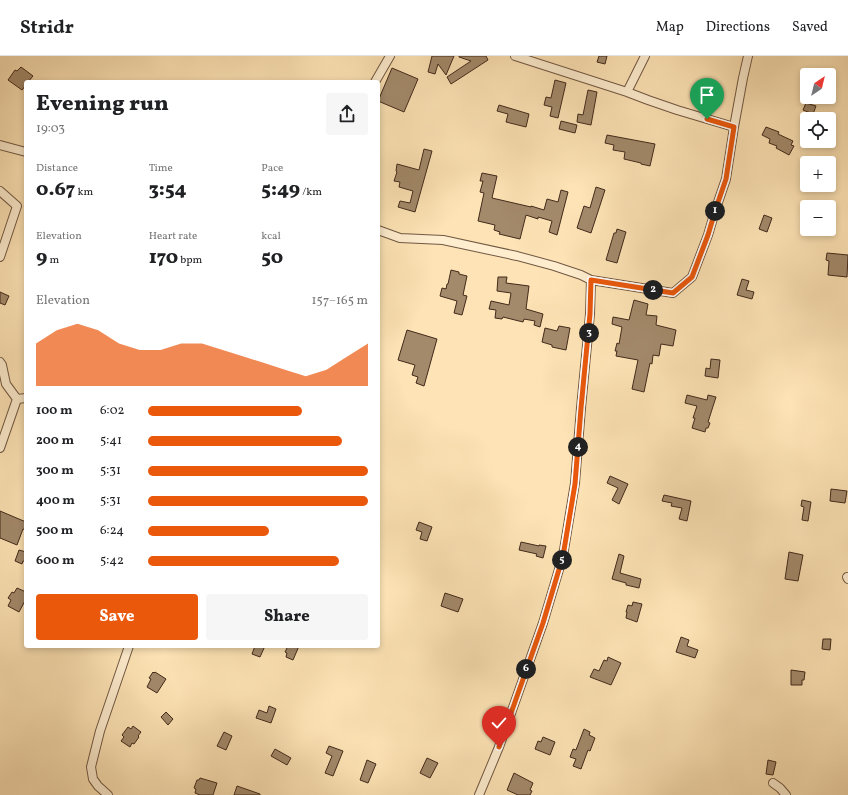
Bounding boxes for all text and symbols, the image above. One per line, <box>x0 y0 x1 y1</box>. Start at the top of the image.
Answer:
text: Stridr <box>20 15 74 41</box>
text: Map <box>656 18 684 37</box>
text: Directions <box>706 18 770 37</box>
text: Saved <box>792 18 828 37</box>
north arrow <box>800 68 836 104</box>
map controls <box>800 68 836 236</box>
pin <box>690 78 724 119</box>
icon: arrive <box>696 84 718 106</box>
text: Evening run <box>36 89 169 120</box>
button: share <box>326 93 368 135</box>
button: locate <box>800 112 836 148</box>
text: 19:03 <box>36 120 65 138</box>
button: + <box>800 156 836 192</box>
text: Distance <box>36 161 78 176</box>
text: Time <box>149 161 173 176</box>
text: Pace <box>261 161 283 176</box>
text: 0.67 <box>36 176 75 204</box>
text: 3:54 <box>149 176 187 204</box>
text: 5:49 <box>261 176 300 204</box>
text: km <box>75 185 93 200</box>
text: /km <box>300 185 322 200</box>
button: − <box>800 200 836 236</box>
pin: 1 <box>705 201 725 221</box>
text: 1 <box>713 203 717 218</box>
text: Elevation <box>36 229 82 244</box>
text: Heart rate <box>149 229 197 244</box>
text: kcal <box>261 229 281 244</box>
text: 9 <box>36 244 47 272</box>
text: 170 <box>149 244 178 272</box>
text: 50 <box>261 244 283 272</box>
text: m <box>47 253 59 268</box>
text: bpm <box>178 253 202 268</box>
pin: 2 <box>643 280 663 300</box>
text: 2 <box>650 282 656 297</box>
text: Elevation <box>36 292 90 310</box>
text: 157–165 m <box>312 292 368 310</box>
pin: 3 <box>579 323 599 343</box>
text: 3 <box>586 325 592 340</box>
text: 100 m <box>36 402 73 420</box>
text: 6:02 <box>100 402 124 420</box>
text: 200 m <box>36 432 74 450</box>
text: 5:41 <box>100 432 122 450</box>
pin: 4 <box>568 437 588 457</box>
text: 4 <box>575 439 581 454</box>
text: 300 m <box>36 462 74 480</box>
text: 5:31 <box>100 462 121 480</box>
text: 400 m <box>36 492 75 510</box>
text: 5:31 <box>100 492 121 510</box>
text: 500 m <box>36 522 73 540</box>
text: 6:24 <box>100 522 124 540</box>
pin: 5 <box>552 550 572 570</box>
text: 600 m <box>36 552 74 570</box>
text: 5:42 <box>100 552 124 570</box>
text: 5 <box>559 552 565 567</box>
button: Save <box>36 594 198 640</box>
button: Share <box>206 594 368 640</box>
pin: 6 <box>516 659 536 679</box>
text: 6 <box>523 661 529 676</box>
pin <box>482 706 516 747</box>
icon: check <box>488 712 510 734</box>

